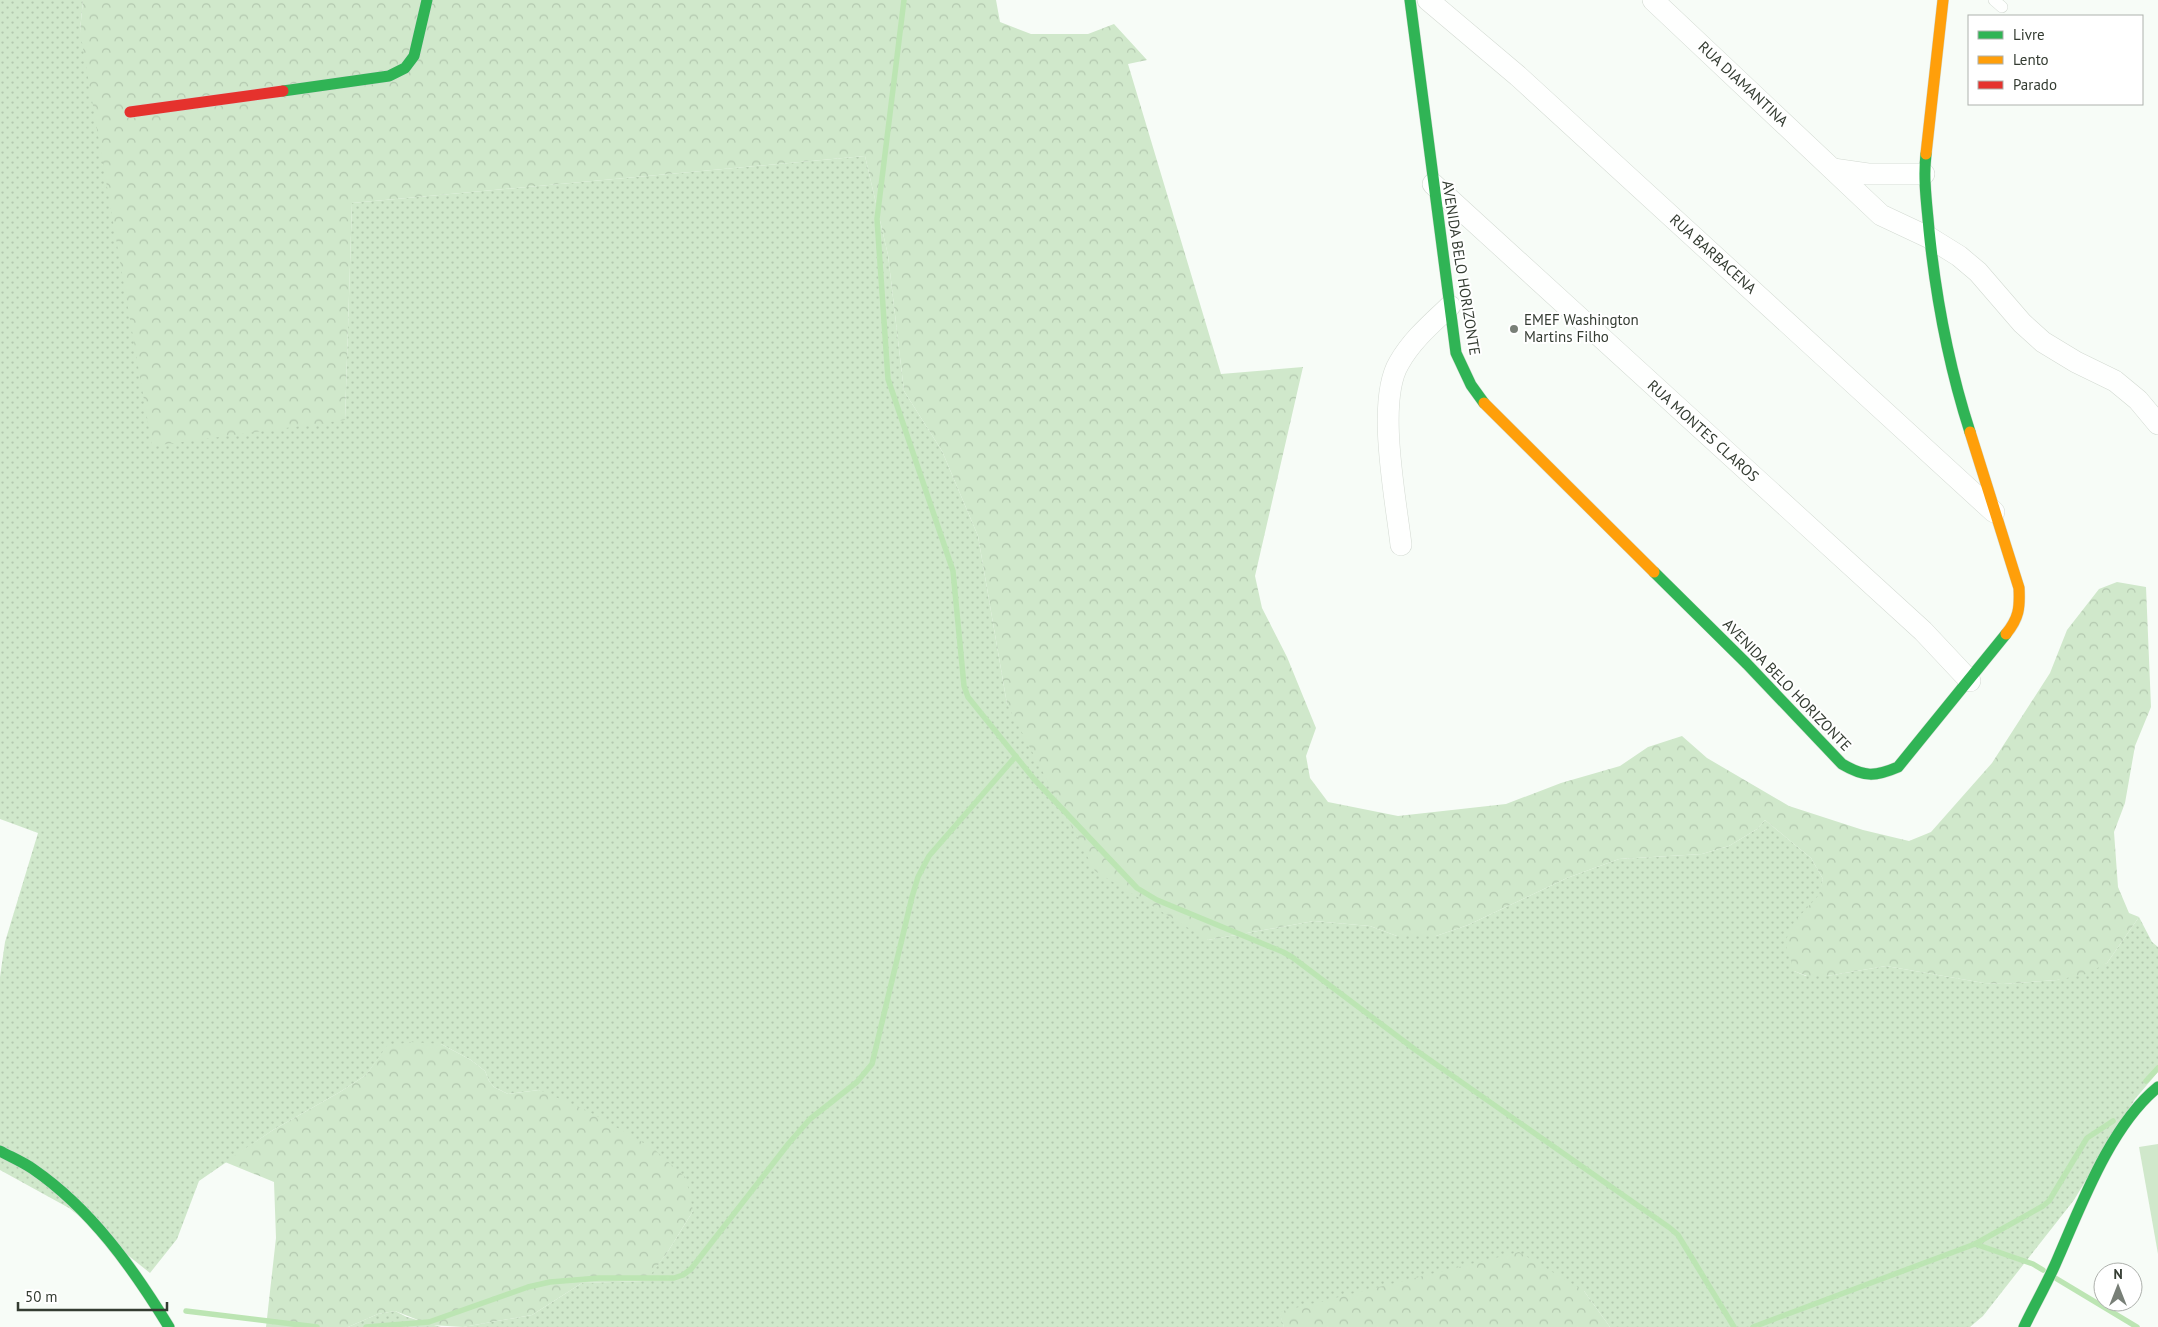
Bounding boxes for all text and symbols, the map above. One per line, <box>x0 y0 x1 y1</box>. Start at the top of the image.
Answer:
legend <box>1968 15 2143 105</box>
text: Livre <box>2013 25 2045 44</box>
street label: RUA DIAMANTINA <box>1694 37 1792 130</box>
text: Lento <box>2013 50 2049 69</box>
text: Parado <box>2013 75 2057 94</box>
street label: AVENIDA BELO HORIZONTE <box>1438 179 1485 357</box>
street label: RUA BARBACENA <box>1666 210 1761 298</box>
place label: EMEF Washington Martins Filho <box>1524 310 1639 346</box>
marker: EMEF Washington Martins Filho <box>1508 323 1520 335</box>
street label: RUA MONTES CLAROS <box>1644 376 1763 486</box>
street label: AVENIDA BELO HORIZONTE <box>1719 614 1856 755</box>
north arrow <box>2093 1262 2143 1312</box>
text: N <box>2113 1265 2123 1283</box>
scale bar <box>18 1280 166 1312</box>
text: 50 m <box>25 1287 58 1306</box>

